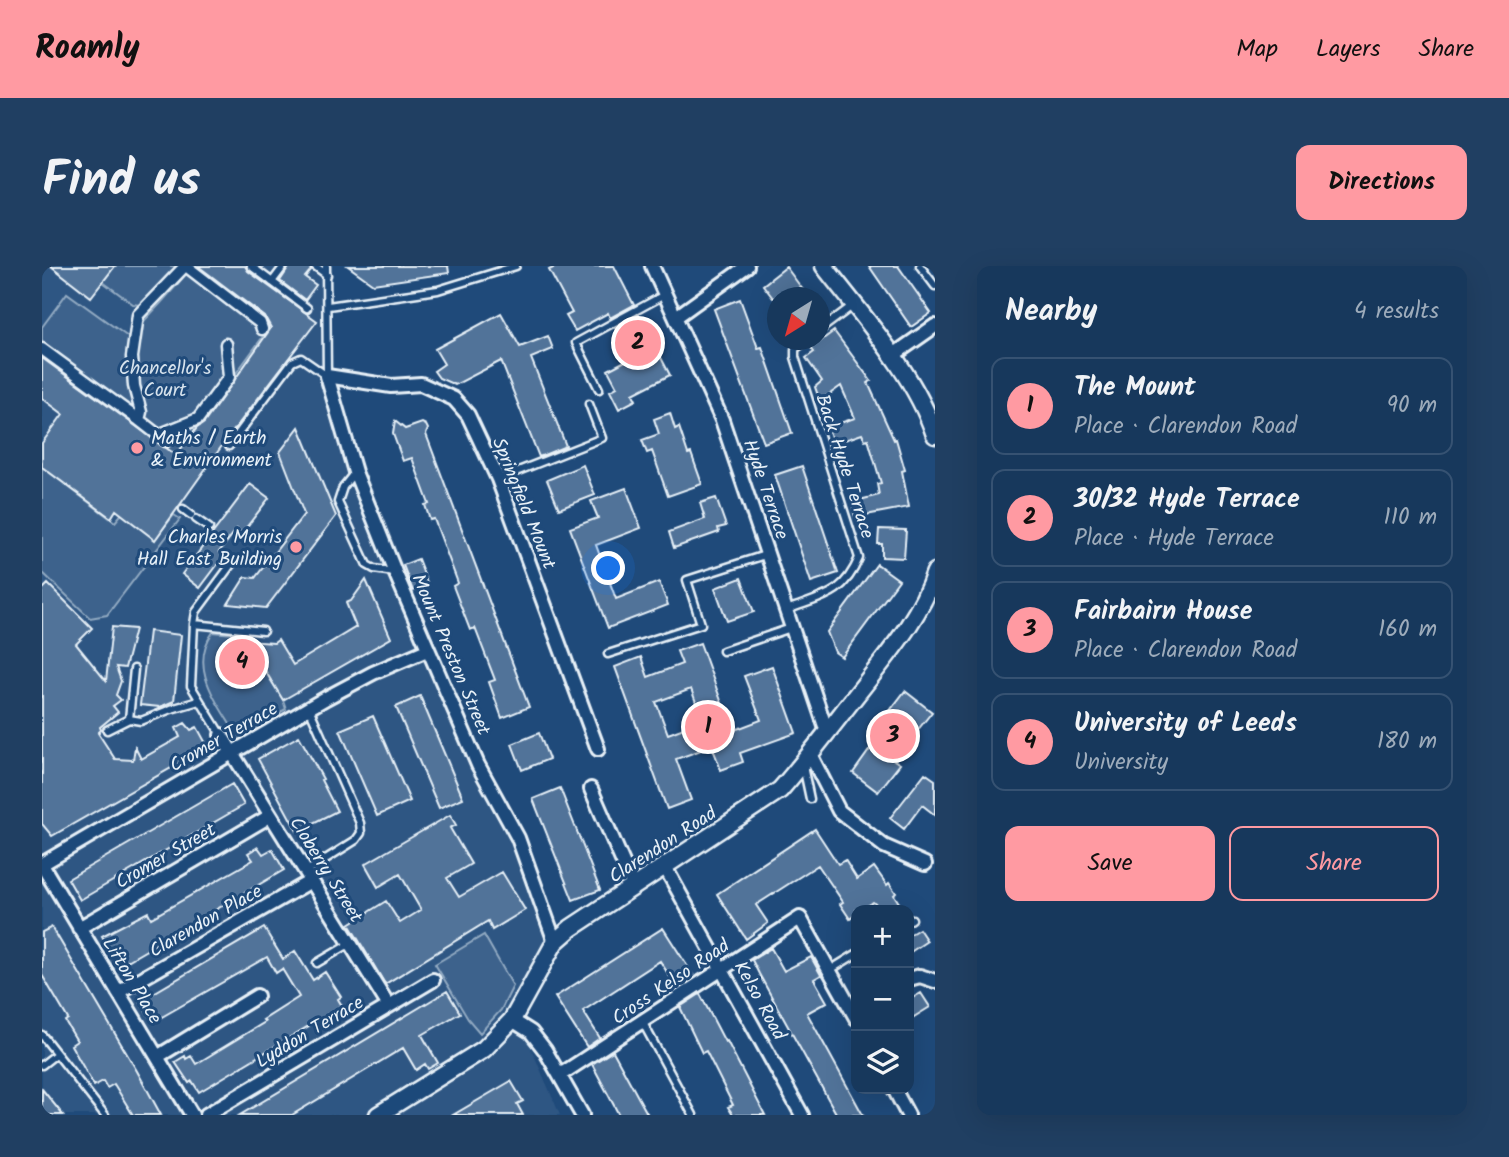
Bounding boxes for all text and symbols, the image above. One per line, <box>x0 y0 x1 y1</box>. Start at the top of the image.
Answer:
text: Roamly <box>35 23 140 76</box>
text: Map <box>1236 30 1278 69</box>
text: Layers <box>1316 30 1380 69</box>
text: Share <box>1418 30 1474 69</box>
text: Find us <box>42 143 200 221</box>
button: Directions <box>1296 145 1467 220</box>
north arrow <box>767 287 830 350</box>
text: Nearby <box>1005 288 1097 336</box>
text: 4 results <box>1354 294 1439 330</box>
pin: 2 <box>615 317 661 369</box>
park label: Chancellor's Court <box>119 354 211 406</box>
text: The Mount <box>1074 367 1196 409</box>
text: 1 <box>1027 388 1033 424</box>
text: 90 m <box>1387 388 1437 424</box>
street label: Back Hyde Terrace <box>807 390 882 543</box>
text: Place · Clarendon Road <box>1074 409 1297 445</box>
place label: Maths / Earth & Environment <box>151 424 273 476</box>
street label: Springfield Mount <box>483 433 563 575</box>
street label: Hyde Terrace <box>734 435 796 544</box>
marker: Maths / Earth & Environment <box>129 440 145 456</box>
text: 30/32 Hyde Terrace <box>1074 479 1300 521</box>
text: 2 <box>1023 500 1037 536</box>
text: 110 m <box>1384 500 1437 536</box>
text: Place · Hyde Terrace <box>1074 521 1274 557</box>
place label: Charles Morris Hall East Building <box>137 523 282 575</box>
marker: Charles Morris Hall East Building <box>288 539 304 555</box>
your location <box>591 551 625 585</box>
street label: Mount Preston Street <box>403 569 498 741</box>
text: Fairbairn House <box>1074 591 1252 633</box>
text: 3 <box>1024 612 1036 648</box>
text: 160 m <box>1378 612 1437 648</box>
text: Place · Clarendon Road <box>1074 633 1297 669</box>
pin: 4 <box>219 636 265 688</box>
street label: Cromer Terrace <box>164 694 284 781</box>
pin: 1 <box>685 701 731 753</box>
text: University of Leeds <box>1074 703 1297 745</box>
pin: 3 <box>870 710 916 762</box>
text: 4 <box>1024 724 1036 760</box>
text: 180 m <box>1377 724 1437 760</box>
text: University <box>1074 745 1168 781</box>
street label: Clarendon Road <box>603 799 724 892</box>
street label: Cloberry Street <box>281 811 370 930</box>
street label: Cromer Street <box>110 815 223 898</box>
button: Save <box>1005 826 1215 901</box>
button: Share <box>1229 826 1439 901</box>
street label: Clarendon Place <box>144 877 269 966</box>
map controls <box>851 905 914 1094</box>
button: + <box>851 905 914 968</box>
street label: Lifton Place <box>94 932 169 1031</box>
street label: Cross Kelso Road <box>606 932 737 1033</box>
street label: Kelso Road <box>725 956 794 1047</box>
button: − <box>851 968 914 1031</box>
street label: Lyddon Terrace <box>250 988 370 1077</box>
button: layers <box>851 1031 914 1094</box>

